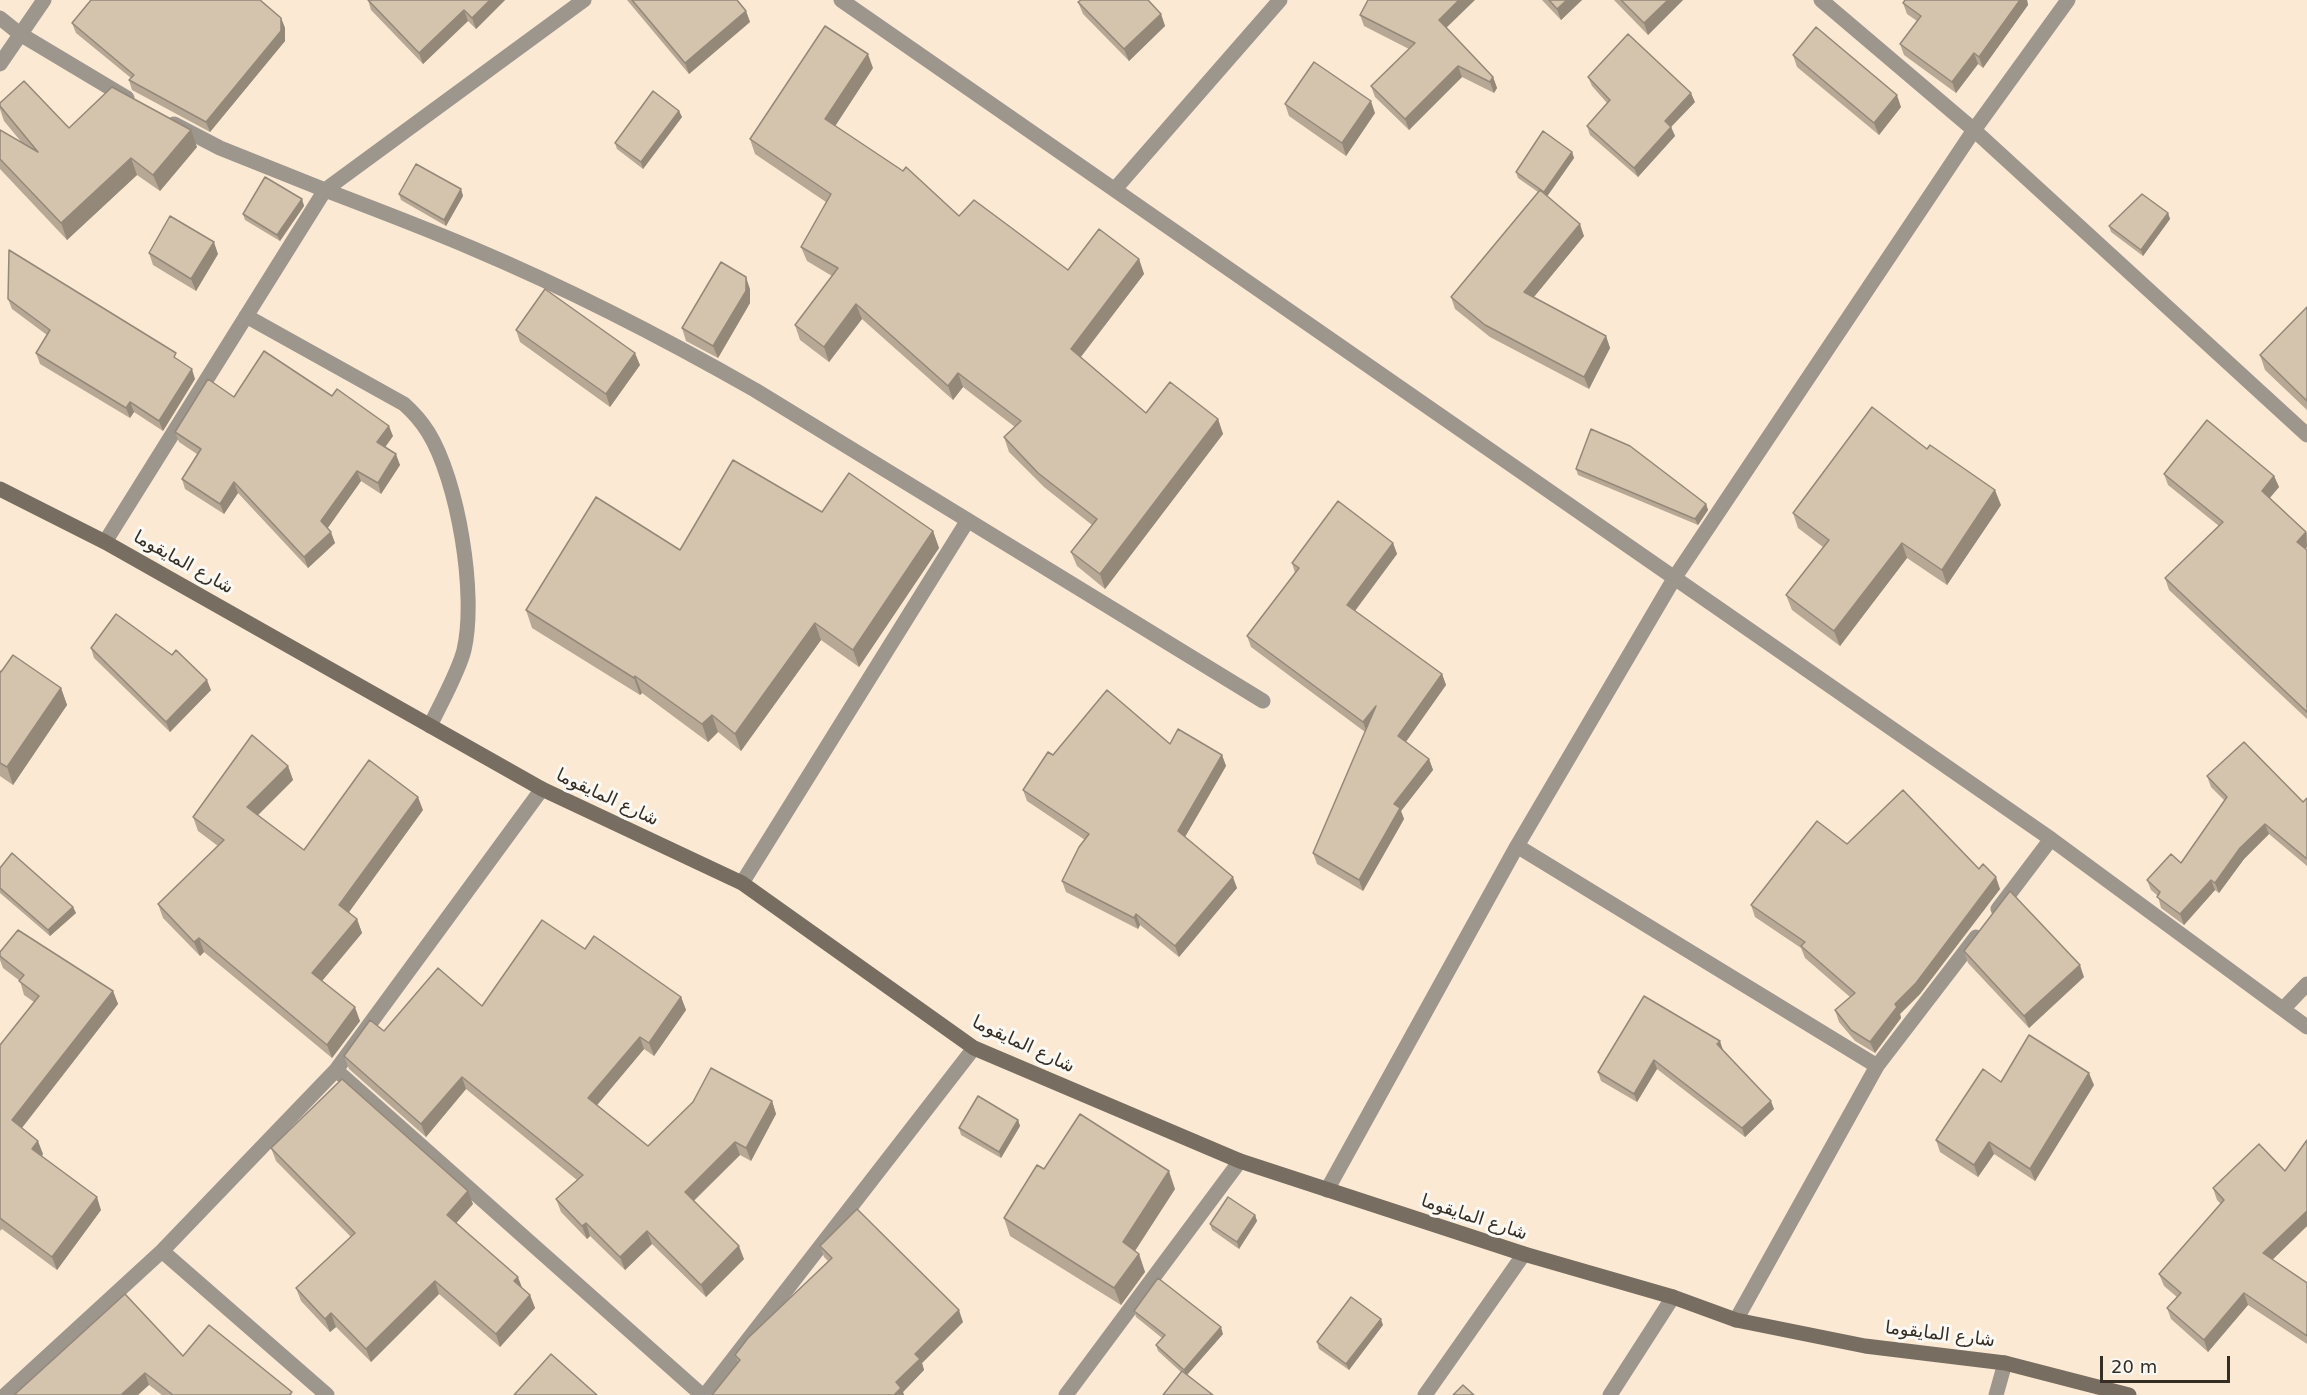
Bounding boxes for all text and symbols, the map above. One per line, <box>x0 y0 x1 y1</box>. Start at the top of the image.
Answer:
street label: شارع المايقوما <box>129 527 237 599</box>
street label: شارع المايقوما <box>552 765 662 831</box>
street label: شارع المايقوما <box>968 1012 1078 1078</box>
street label: شارع المايقوما <box>1418 1191 1530 1245</box>
street label: شارع المايقوما <box>1884 1318 1996 1352</box>
scale bar <box>2103 1344 2234 1382</box>
text: 20 m <box>2111 1356 2157 1377</box>

